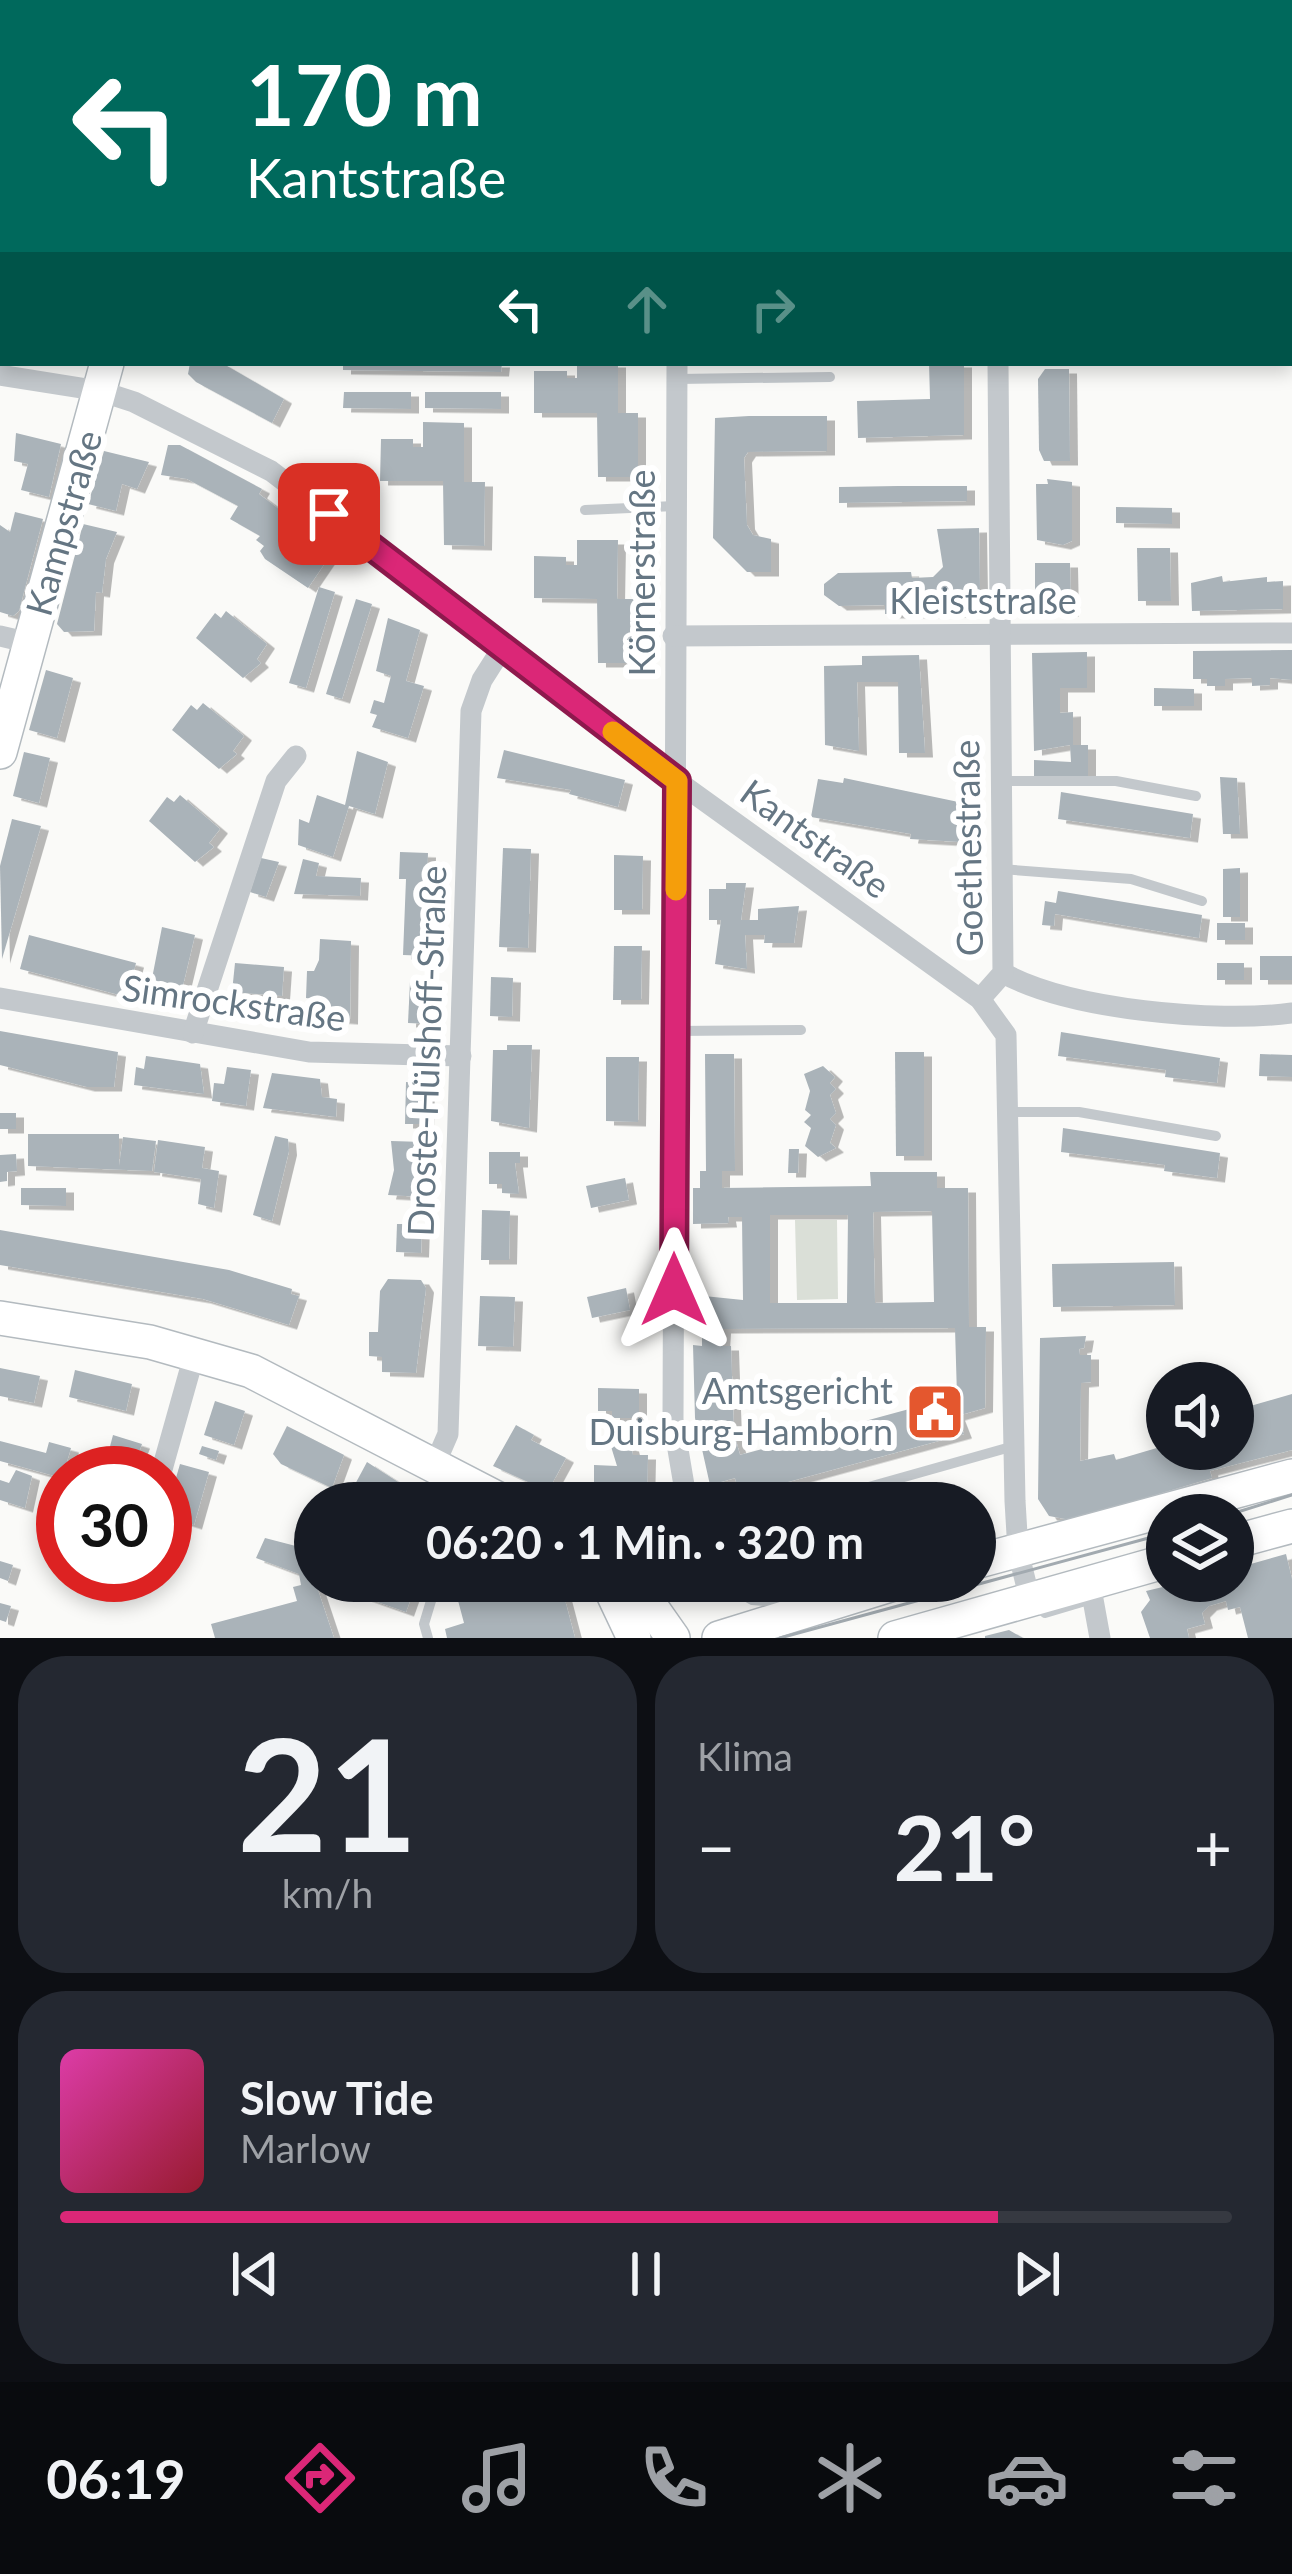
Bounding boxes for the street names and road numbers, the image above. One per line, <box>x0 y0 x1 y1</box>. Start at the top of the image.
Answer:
street label: Kampstraße <box>16 425 110 620</box>
street label: Körnerstraße <box>619 469 663 677</box>
street label: Kleiststraße <box>889 578 1077 622</box>
street label: Goethestraße <box>943 739 991 957</box>
street label: Kantstraße <box>732 769 899 907</box>
street label: Droste-Hülshoff-Straße <box>398 865 454 1237</box>
street label: Simrockstraße <box>120 965 349 1039</box>

